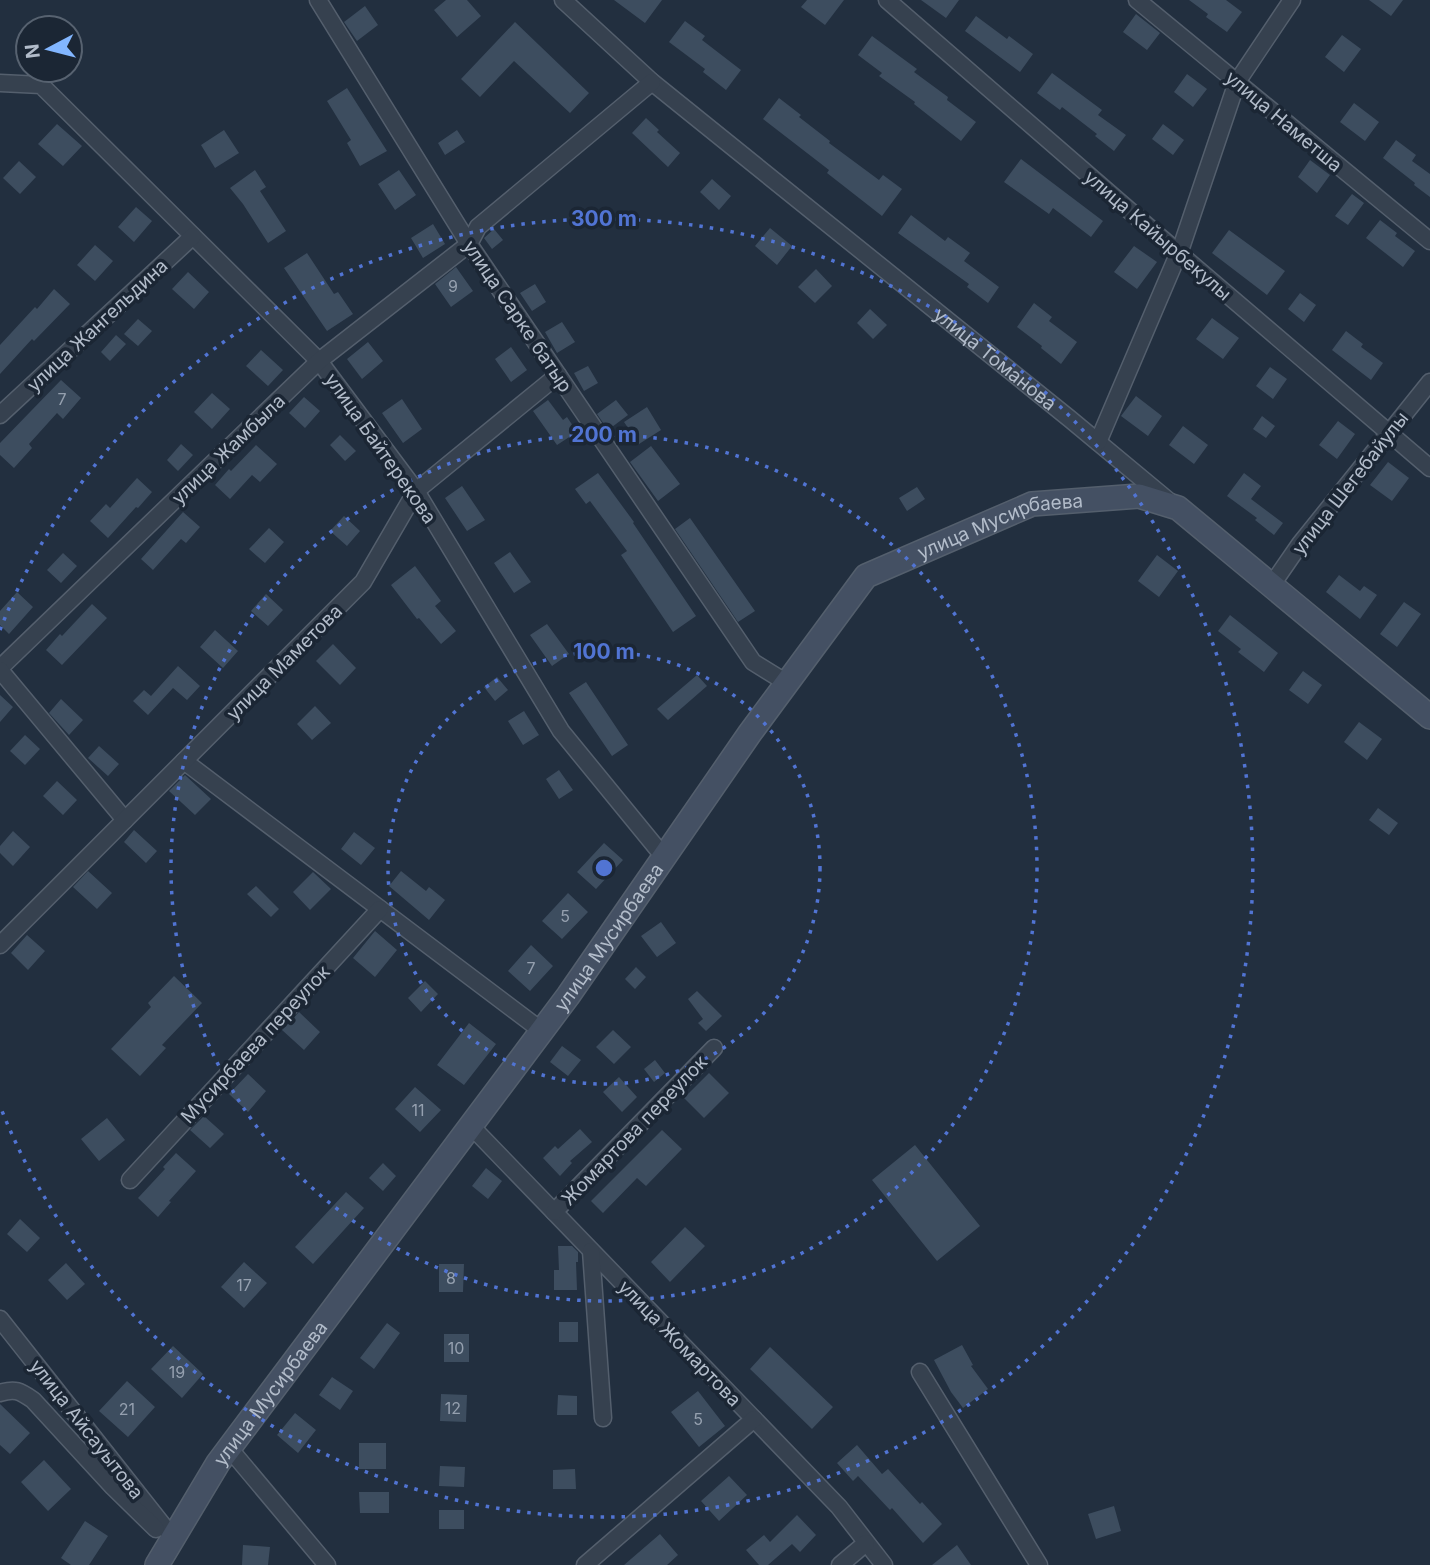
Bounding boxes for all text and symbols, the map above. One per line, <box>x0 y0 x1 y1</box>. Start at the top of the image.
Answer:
north arrow <box>14 14 84 84</box>
text: N <box>20 42 45 60</box>
street label: улица Наметша <box>1221 66 1347 177</box>
street label: улица Кайырбекулы <box>1080 165 1236 305</box>
text: 300 m <box>571 206 637 231</box>
street label: улица Сарке батыр <box>458 236 577 397</box>
street label: улица Жангельдина <box>22 254 172 397</box>
house number: 9 <box>448 276 458 296</box>
street label: улица Томанова <box>929 303 1061 415</box>
street label: улица Байтерекова <box>320 369 441 528</box>
house number: 7 <box>57 389 67 409</box>
street label: улица Жамбыла <box>167 389 290 509</box>
street label: улица Шегебайулы <box>1287 407 1413 559</box>
text: 200 m <box>571 422 637 447</box>
street label: улица Мусирбаева <box>914 489 1084 564</box>
street label: улица Маметова <box>222 600 347 725</box>
text: 100 m <box>573 639 635 664</box>
centre of rings <box>592 856 616 880</box>
street label: улица Мусирбаева <box>550 859 668 1016</box>
house number: 5 <box>560 906 570 926</box>
house number: 7 <box>526 958 536 978</box>
street label: Мусирбаева переулок <box>176 960 335 1128</box>
street label: Жомартова переулок <box>557 1050 712 1210</box>
house number: 11 <box>411 1100 425 1120</box>
house number: 8 <box>446 1268 456 1288</box>
house number: 17 <box>236 1275 252 1295</box>
street label: улица Жомартова <box>613 1275 746 1411</box>
street label: улица Мусирбаева <box>209 1317 332 1471</box>
house number: 10 <box>448 1338 464 1358</box>
street label: улица Айсауытова <box>25 1355 148 1504</box>
house number: 19 <box>169 1362 185 1382</box>
house number: 12 <box>445 1398 461 1418</box>
house number: 21 <box>119 1399 135 1419</box>
house number: 5 <box>693 1409 703 1429</box>

